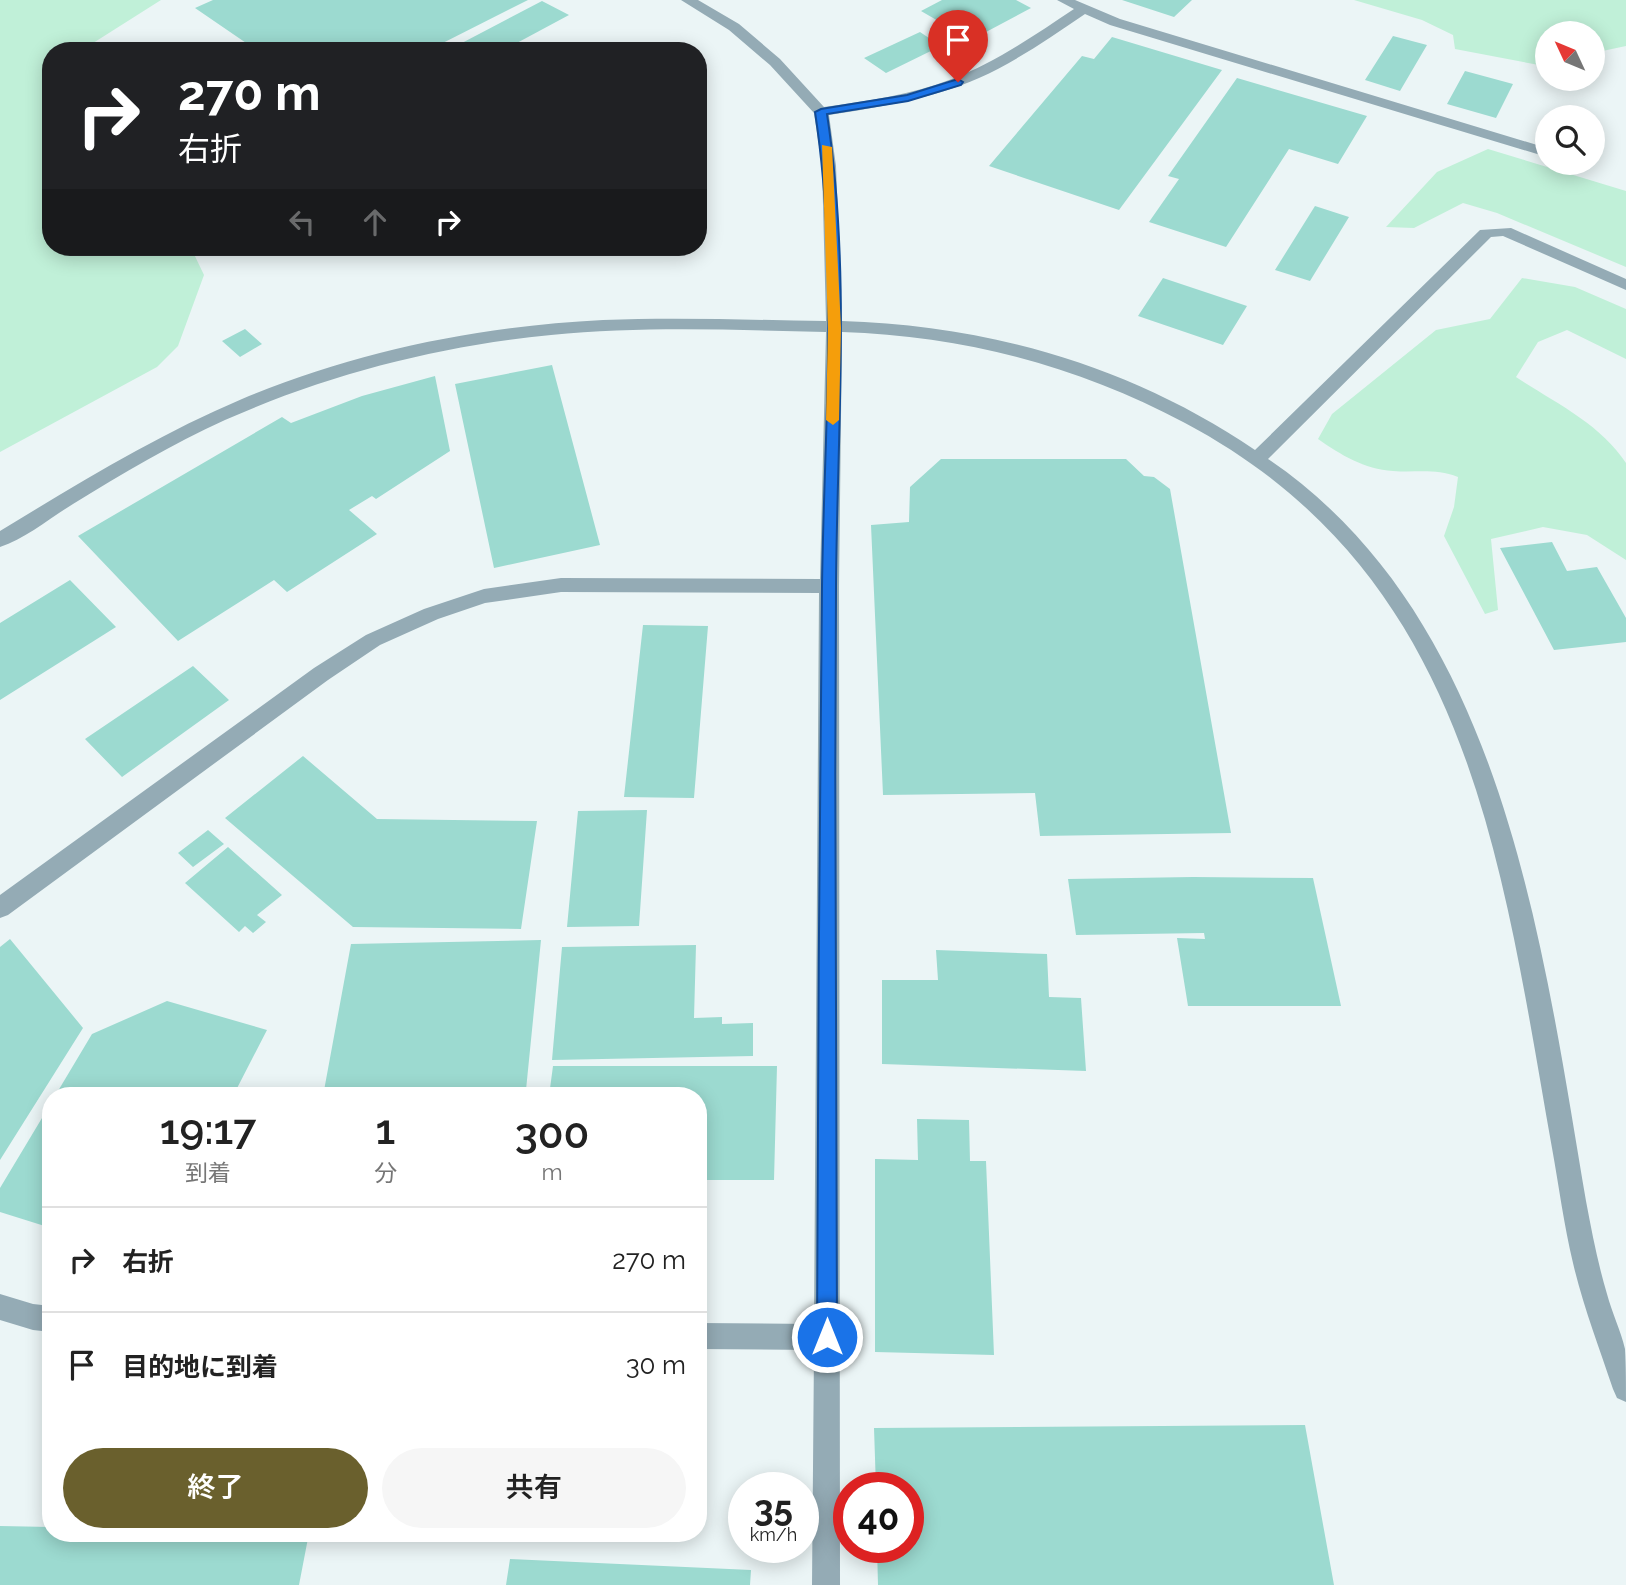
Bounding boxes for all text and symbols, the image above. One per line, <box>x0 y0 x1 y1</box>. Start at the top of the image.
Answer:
pin <box>928 10 988 82</box>
icon: arrive <box>939 21 977 59</box>
north arrow <box>1535 21 1605 91</box>
map controls <box>1535 21 1605 175</box>
text: 270 m <box>178 64 321 121</box>
icon: right <box>63 70 154 161</box>
button: search <box>1535 105 1605 175</box>
text: 右折 <box>178 130 242 167</box>
icon: left <box>283 203 321 241</box>
icon: ahead <box>356 203 394 241</box>
icon: right <box>429 203 467 241</box>
text: 19:17 <box>160 1105 256 1154</box>
text: 1 <box>376 1105 395 1154</box>
text: 300 <box>515 1109 589 1158</box>
text: m <box>541 1158 563 1185</box>
text: 到着 <box>185 1159 231 1186</box>
text: 分 <box>374 1159 397 1186</box>
icon: right <box>63 1241 101 1279</box>
text: 270 m <box>612 1245 686 1275</box>
text: 右折 <box>122 1247 174 1277</box>
position arrow <box>790 1300 864 1374</box>
icon: arrive <box>63 1346 101 1384</box>
text: 30 m <box>626 1350 686 1380</box>
text: 目的地に到着 <box>122 1352 278 1382</box>
button: 終了 <box>63 1448 368 1528</box>
button: 共有 <box>382 1448 686 1528</box>
speed limit sign: 40 <box>833 1472 924 1563</box>
text: 35 <box>754 1488 793 1529</box>
text: km/h <box>750 1524 797 1545</box>

